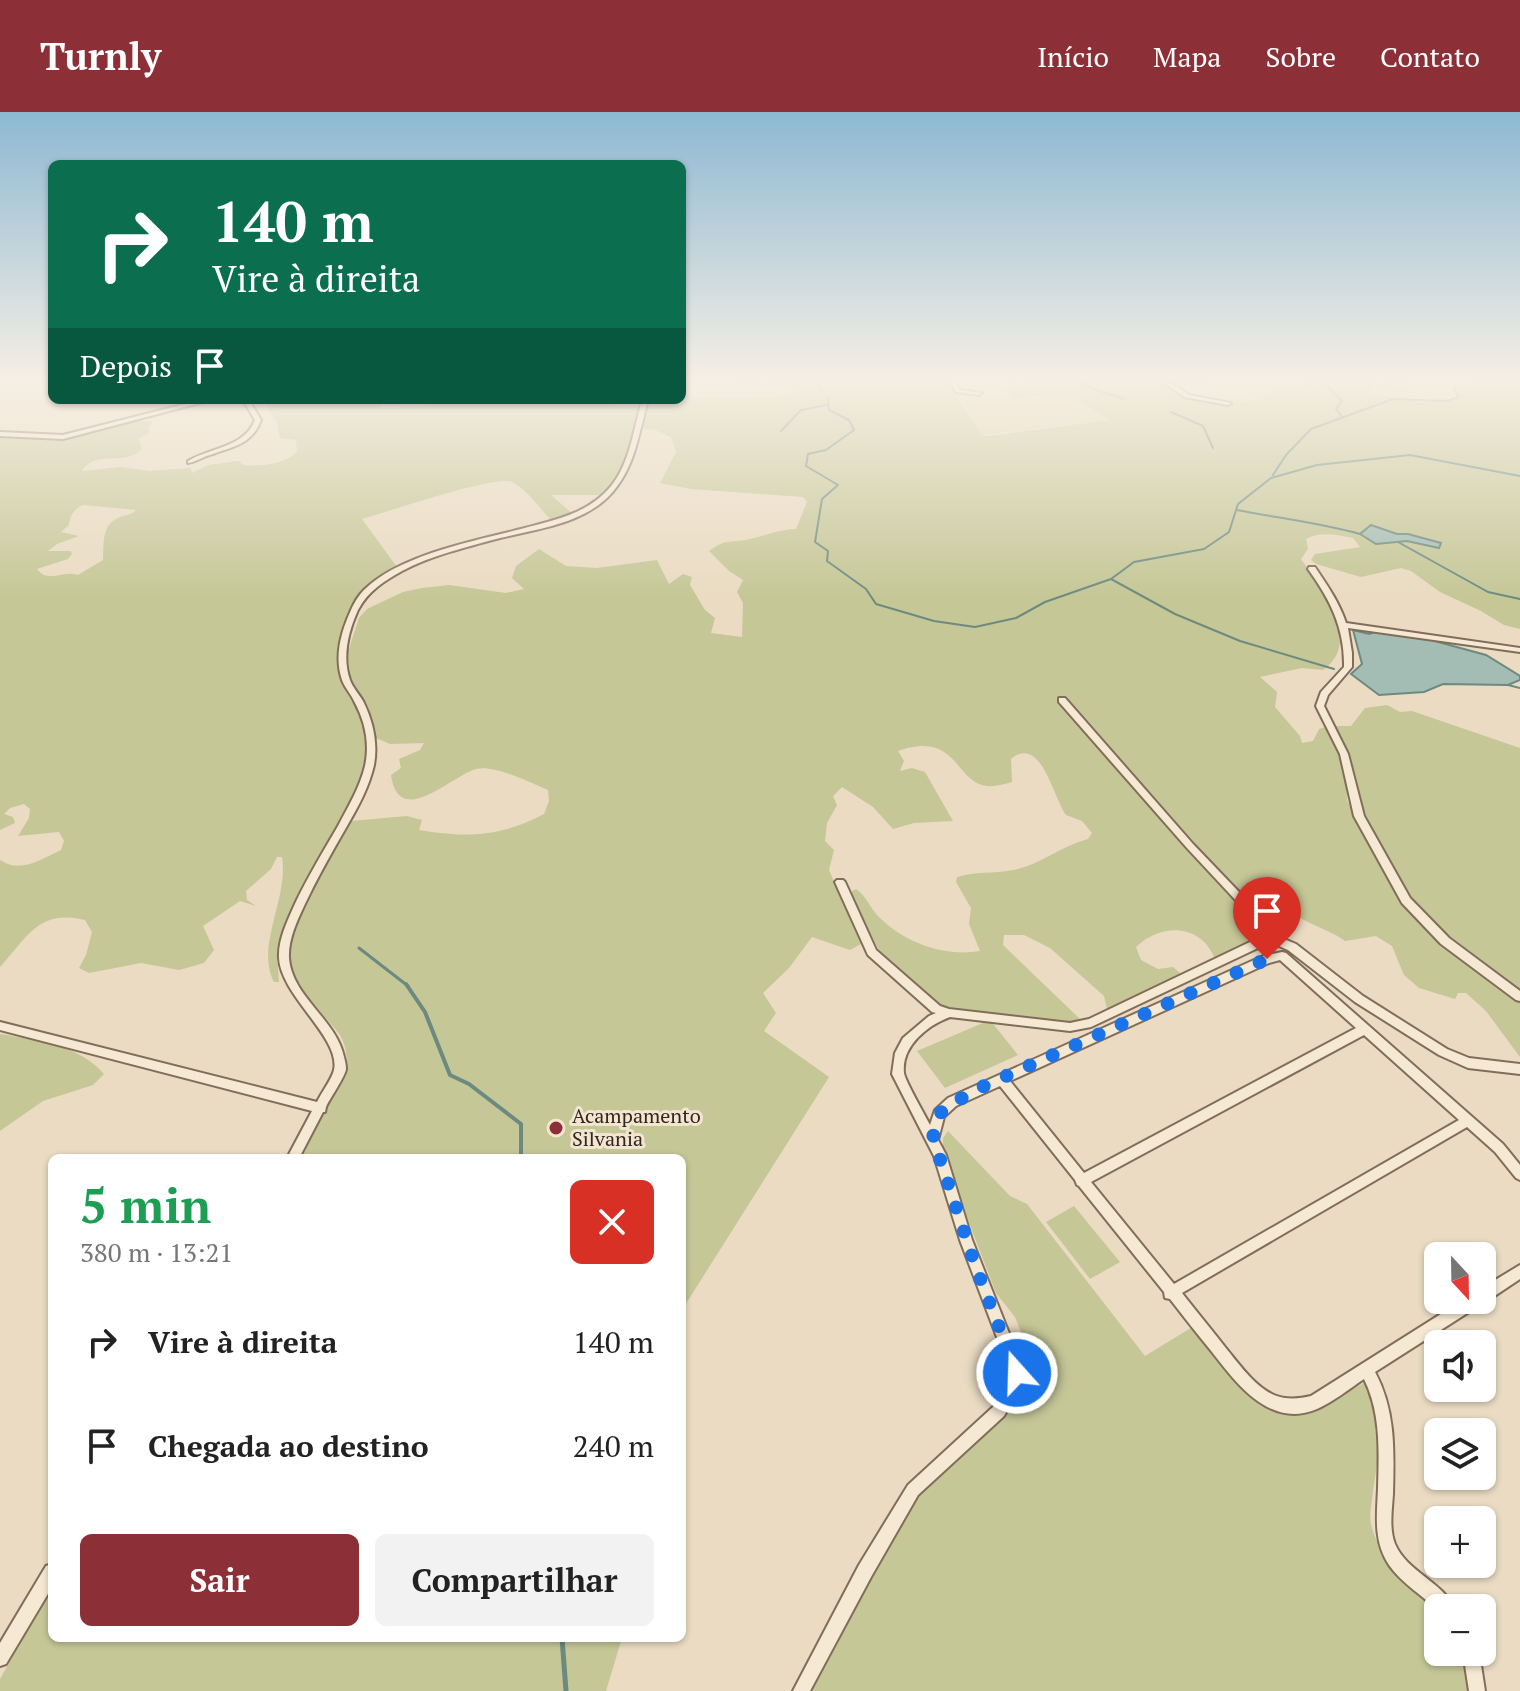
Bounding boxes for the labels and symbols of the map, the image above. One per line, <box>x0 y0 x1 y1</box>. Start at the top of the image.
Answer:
pin <box>1233 877 1301 959</box>
place label: Acampamento Silvania <box>572 1102 701 1152</box>
marker: Acampamento Silvania <box>547 1119 565 1137</box>
north arrow <box>1424 1242 1496 1314</box>
position arrow <box>975 1331 1059 1415</box>

